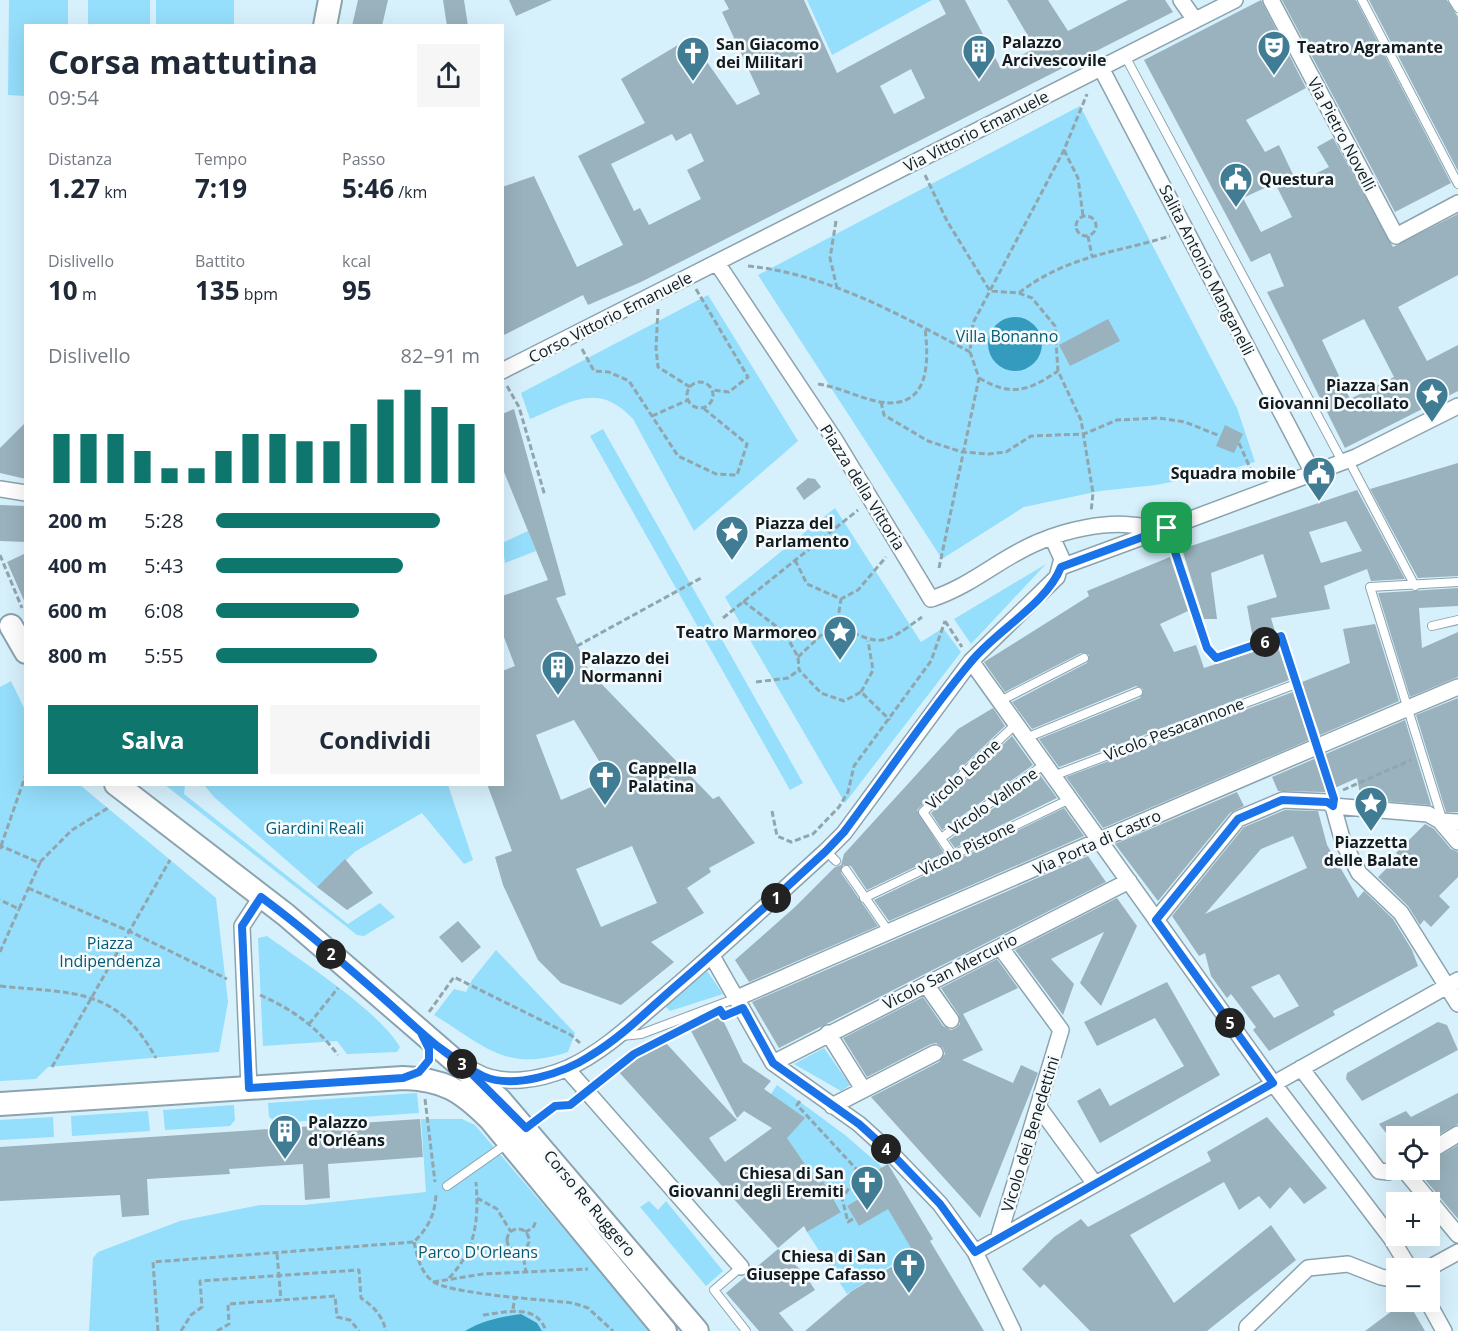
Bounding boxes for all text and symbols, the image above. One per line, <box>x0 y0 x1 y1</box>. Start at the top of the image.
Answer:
theatre icon: Teatro Agramante <box>1256 29 1292 76</box>
place label: Palazzo Arcivescovile <box>1002 31 1106 71</box>
place label: San Giacomo dei Militari <box>716 33 819 73</box>
building icon: Palazzo Arcivescovile <box>961 33 997 80</box>
church icon: San Giacomo dei Militari <box>675 35 711 82</box>
place label: Teatro Agramante <box>1297 36 1443 58</box>
text: Corsa mattutina <box>48 39 318 84</box>
button: share <box>417 44 480 107</box>
street label: Via Pietro Novelli <box>1303 73 1381 195</box>
text: 09:54 <box>48 84 99 111</box>
street label: Via Vittorio Emanuele <box>900 85 1052 177</box>
text: Distanza <box>48 148 112 170</box>
text: Tempo <box>195 148 247 170</box>
text: Passo <box>342 148 385 170</box>
public building icon: Questura <box>1218 161 1254 208</box>
place label: Questura <box>1259 168 1334 190</box>
text: 1.27 <box>48 170 100 206</box>
text: 7:19 <box>195 170 247 206</box>
text: 5:46 <box>342 170 394 206</box>
text: km <box>100 181 127 203</box>
text: /km <box>394 181 427 203</box>
street label: Salita Antonio Manganelli <box>1154 181 1260 359</box>
text: Dislivello <box>48 250 114 272</box>
text: Battito <box>195 250 245 272</box>
text: kcal <box>342 250 371 272</box>
street label: Corso Vittorio Emanuele <box>524 266 696 368</box>
text: 10 <box>48 272 78 308</box>
text: 135 <box>195 272 240 308</box>
text: 95 <box>342 272 372 308</box>
text: m <box>78 283 97 305</box>
text: bpm <box>240 283 278 305</box>
park label: Villa Bonanno <box>956 325 1058 347</box>
text: Dislivello <box>48 342 131 369</box>
text: 82–91 m <box>401 342 480 369</box>
place label: Piazza San Giovanni Decollato <box>1258 374 1409 414</box>
place icon: Piazza San Giovanni Decollato <box>1414 376 1450 423</box>
street label: Piazza della Vittoria <box>815 420 911 554</box>
public building icon: Squadra mobile <box>1301 455 1337 502</box>
place label: Squadra mobile <box>1171 462 1296 484</box>
pin <box>1141 502 1192 553</box>
text: 200 m <box>48 507 107 534</box>
text: 5:28 <box>144 507 184 534</box>
icon: arrive <box>1150 511 1183 544</box>
place label: Piazza del Parlamento <box>755 512 849 552</box>
place icon: Piazza del Parlamento <box>714 514 750 561</box>
text: 400 m <box>48 552 107 579</box>
text: 5:43 <box>144 552 184 579</box>
text: 600 m <box>48 597 107 624</box>
text: 6:08 <box>144 597 184 624</box>
place icon: Teatro Marmoreo <box>822 614 858 661</box>
place label: Teatro Marmoreo <box>676 621 817 643</box>
pin: 6 <box>1250 627 1280 657</box>
text: 6 <box>1260 631 1270 653</box>
text: 800 m <box>48 642 107 669</box>
text: 5:55 <box>144 642 184 669</box>
place label: Palazzo dei Normanni <box>581 647 669 687</box>
building icon: Palazzo dei Normanni <box>540 649 576 696</box>
street label: Vicolo Pesacannone <box>1101 692 1247 766</box>
button: Salva <box>48 705 258 774</box>
button: Condividi <box>270 705 480 774</box>
street label: Vicolo Leone <box>921 734 1005 814</box>
place label: Cappella Palatina <box>628 757 697 797</box>
church icon: Cappella Palatina <box>587 759 623 806</box>
street label: Vicolo Vallone <box>944 762 1042 840</box>
place icon: Piazzetta delle Balate <box>1353 785 1389 832</box>
street label: Via Porta di Castro <box>1030 804 1164 880</box>
street label: Vicolo Pistone <box>915 815 1019 881</box>
park label: Giardini Reali <box>266 817 364 839</box>
place label: Piazzetta delle Balate <box>1324 831 1418 871</box>
pin: 1 <box>761 883 791 913</box>
text: 1 <box>771 887 781 909</box>
street label: Vicolo San Mercurio <box>879 928 1021 1014</box>
park label: Piazza Indipendenza <box>59 932 161 972</box>
pin: 2 <box>316 939 346 969</box>
text: 2 <box>326 943 336 965</box>
pin: 5 <box>1215 1008 1245 1038</box>
text: 5 <box>1225 1012 1235 1034</box>
pin: 3 <box>447 1049 477 1079</box>
text: 3 <box>457 1053 467 1075</box>
street label: Vicolo dei Benedettini <box>996 1053 1064 1215</box>
place label: Palazzo d'Orléans <box>308 1111 385 1151</box>
building icon: Palazzo d'Orléans <box>267 1113 303 1160</box>
map controls <box>1386 1126 1440 1312</box>
button: locate <box>1386 1126 1440 1180</box>
pin: 4 <box>871 1134 901 1164</box>
text: 4 <box>881 1138 891 1160</box>
street label: Corso Re Ruggero <box>539 1145 641 1261</box>
place label: Chiesa di San Giovanni degli Eremiti <box>668 1162 844 1202</box>
church icon: Chiesa di San Giovanni degli Eremiti <box>849 1164 885 1211</box>
button: + <box>1386 1192 1440 1246</box>
park label: Parco D'Orleans <box>418 1241 538 1263</box>
place label: Chiesa di San Giuseppe Cafasso <box>746 1245 886 1285</box>
church icon: Chiesa di San Giuseppe Cafasso <box>891 1247 927 1294</box>
button: − <box>1386 1258 1440 1312</box>

